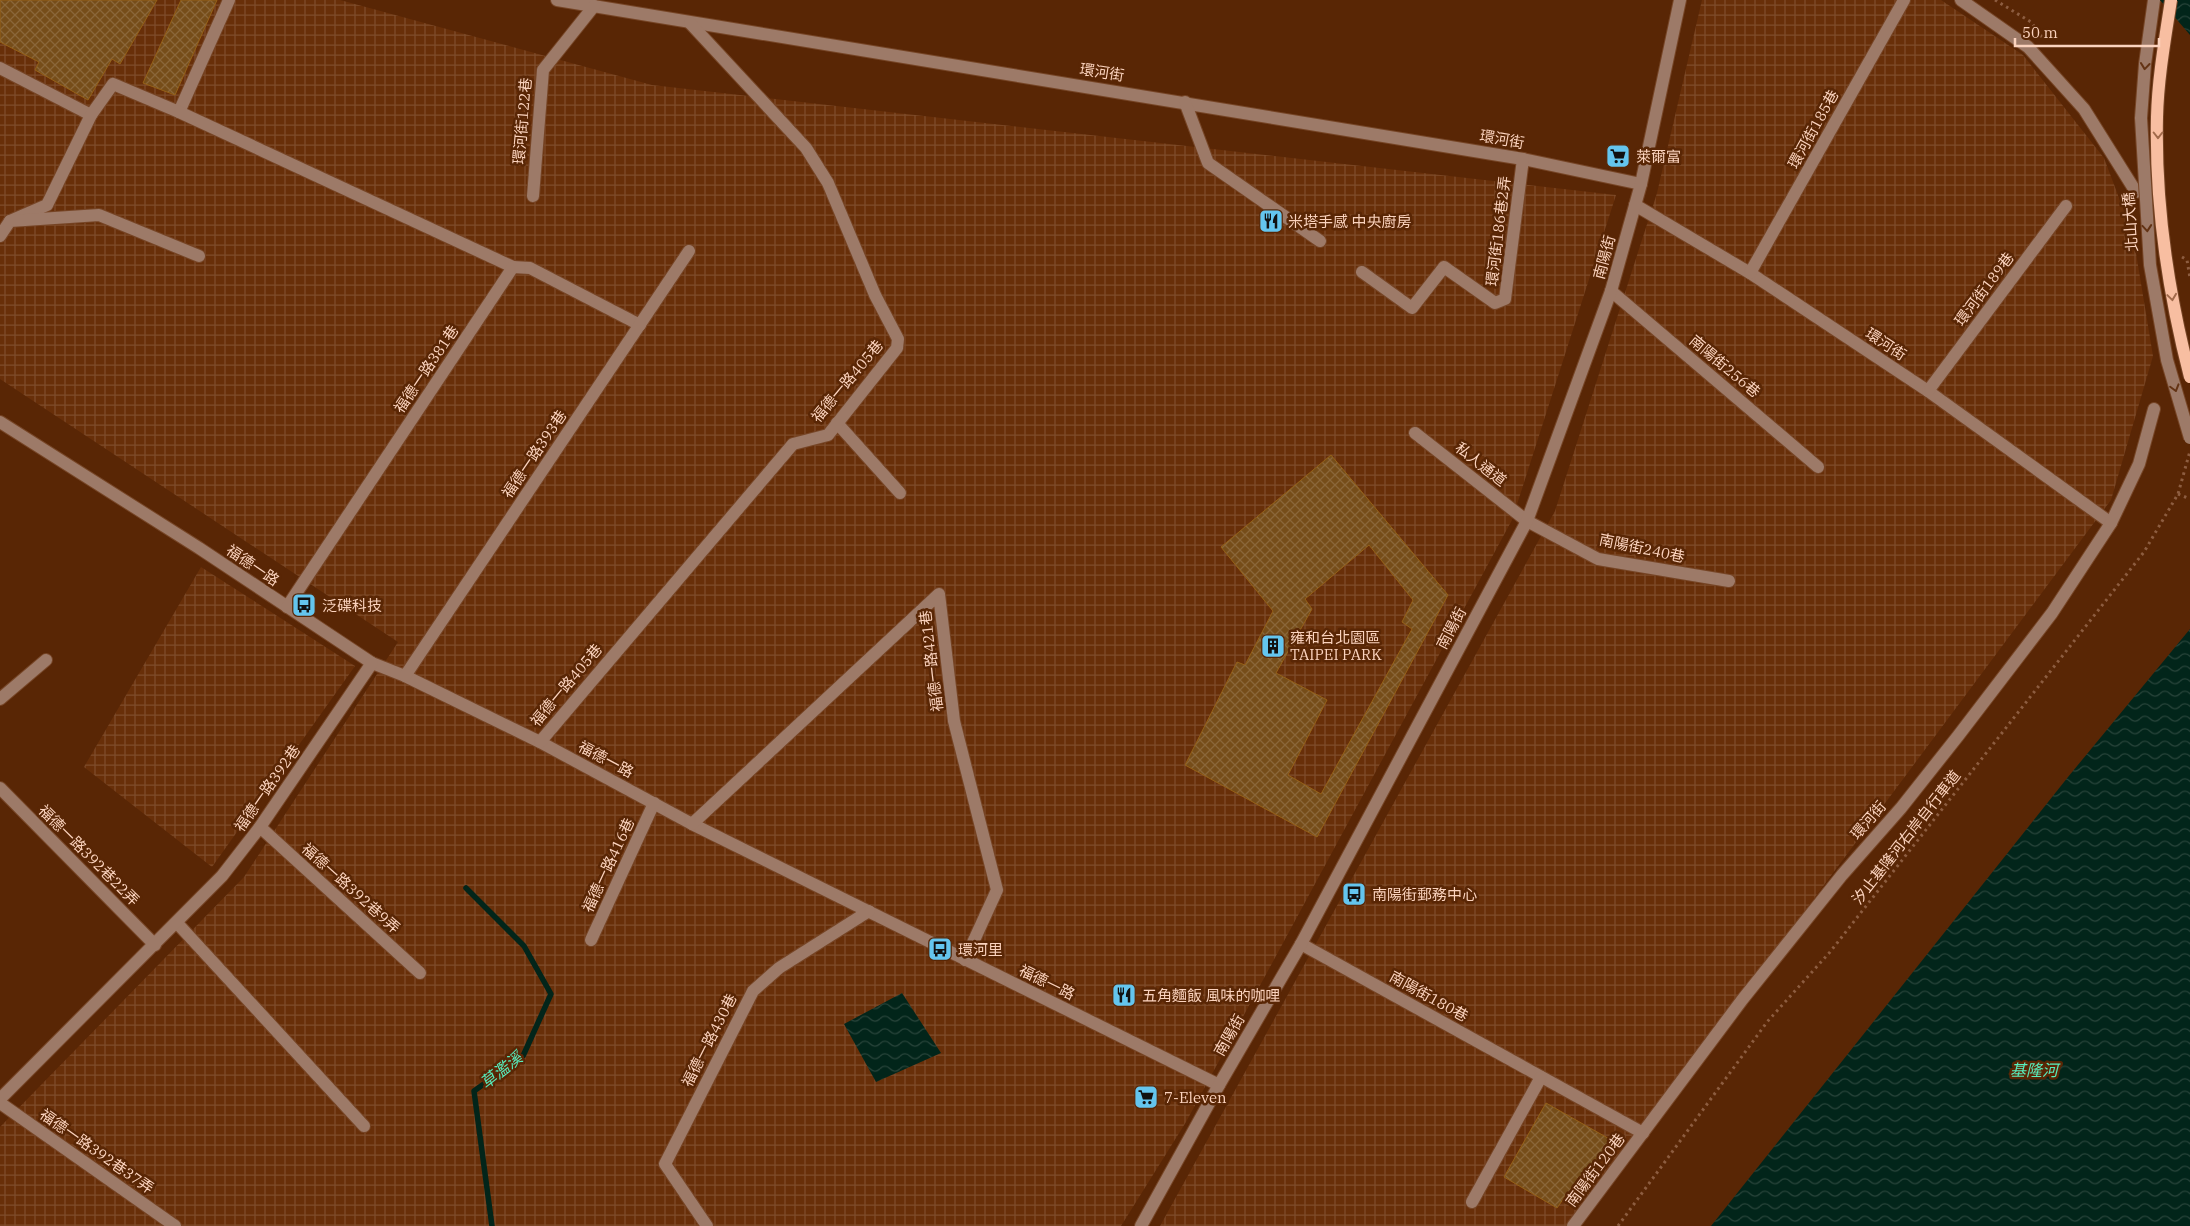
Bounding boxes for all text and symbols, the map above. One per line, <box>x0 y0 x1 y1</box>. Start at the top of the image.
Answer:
scale bar <box>2015 15 2159 47</box>
text: 50 m <box>2022 23 2058 42</box>
street label: 環河街 <box>1078 59 1126 85</box>
one-way arrow <box>2140 62 2151 70</box>
street label: 環河街122巷 <box>509 77 535 165</box>
street label: 環河街185巷 <box>1784 86 1842 172</box>
street label: 環河街 <box>1478 126 1526 152</box>
one-way arrow <box>2153 132 2163 140</box>
supermarket icon: 萊爾富 <box>1605 143 1631 169</box>
place label: 萊爾富 <box>1636 147 1681 166</box>
street label: 環河街186巷2弄 <box>1482 175 1514 287</box>
street label: 北山大橋 <box>2118 191 2142 253</box>
restaurant icon: 米塔手感 中央廚房 <box>1258 208 1284 234</box>
place label: 米塔手感 中央廚房 <box>1288 212 1411 231</box>
one-way arrow <box>2141 224 2152 232</box>
street label: 南陽街 <box>1589 233 1619 281</box>
street label: 環河街189巷 <box>1950 249 2018 329</box>
one-way arrow <box>2166 293 2176 301</box>
street label: 福德一路381巷 <box>390 321 462 417</box>
street label: 環河街 <box>1862 324 1910 364</box>
street label: 南陽街256巷 <box>1686 331 1764 401</box>
street label: 福德一路405巷 <box>807 336 887 426</box>
one-way arrow <box>2170 383 2180 391</box>
street label: 福德一路393巷 <box>498 406 570 502</box>
street label: 私人通道 <box>1452 438 1510 490</box>
street label: 南陽街240巷 <box>1597 530 1687 566</box>
street label: 福德一路 <box>223 540 283 590</box>
bus stop icon: 泛碟科技 <box>291 592 317 618</box>
place label: 泛碟科技 <box>322 596 382 615</box>
street label: 南陽街 <box>1432 604 1470 652</box>
street label: 福德一路421巷 <box>915 609 947 713</box>
place label: 雍和台北園區 TAIPEI PARK <box>1290 628 1382 664</box>
building icon: 雍和台北園區 TAIPEI PARK <box>1260 633 1286 659</box>
street label: 福德一路405巷 <box>526 640 606 730</box>
street label: 福德一路 <box>575 737 637 781</box>
street label: 福德一路392巷 <box>230 741 304 835</box>
street label: 汐止基隆河右岸自行車道 <box>1848 766 1964 908</box>
street label: 環河街 <box>1846 797 1890 843</box>
street label: 福德一路392巷22弄 <box>35 801 143 909</box>
street label: 福德一路416巷 <box>578 815 638 915</box>
street label: 福德一路392巷9弄 <box>298 839 404 937</box>
bus stop icon: 南陽街郵務中心 <box>1341 881 1367 907</box>
place label: 南陽街郵務中心 <box>1372 885 1477 904</box>
bus stop icon: 環河里 <box>927 936 953 962</box>
place label: 環河里 <box>958 940 1003 959</box>
street label: 福德一路 <box>1016 960 1078 1004</box>
street label: 南陽街180巷 <box>1386 967 1472 1025</box>
restaurant icon: 五角麵飯 風味的咖哩 <box>1111 982 1137 1008</box>
place label: 五角麵飯 風味的咖哩 <box>1142 986 1280 1005</box>
street label: 福德一路430巷 <box>677 990 741 1090</box>
street label: 南陽街 <box>1210 1011 1248 1059</box>
water label: 草濫溪 <box>476 1046 528 1093</box>
water label: 基隆河 <box>2010 1060 2061 1080</box>
supermarket icon: 7-Eleven <box>1133 1084 1159 1110</box>
place label: 7-Eleven <box>1164 1088 1227 1107</box>
street label: 福德一路392巷37弄 <box>36 1104 158 1198</box>
street label: 南陽街120巷 <box>1561 1130 1629 1210</box>

